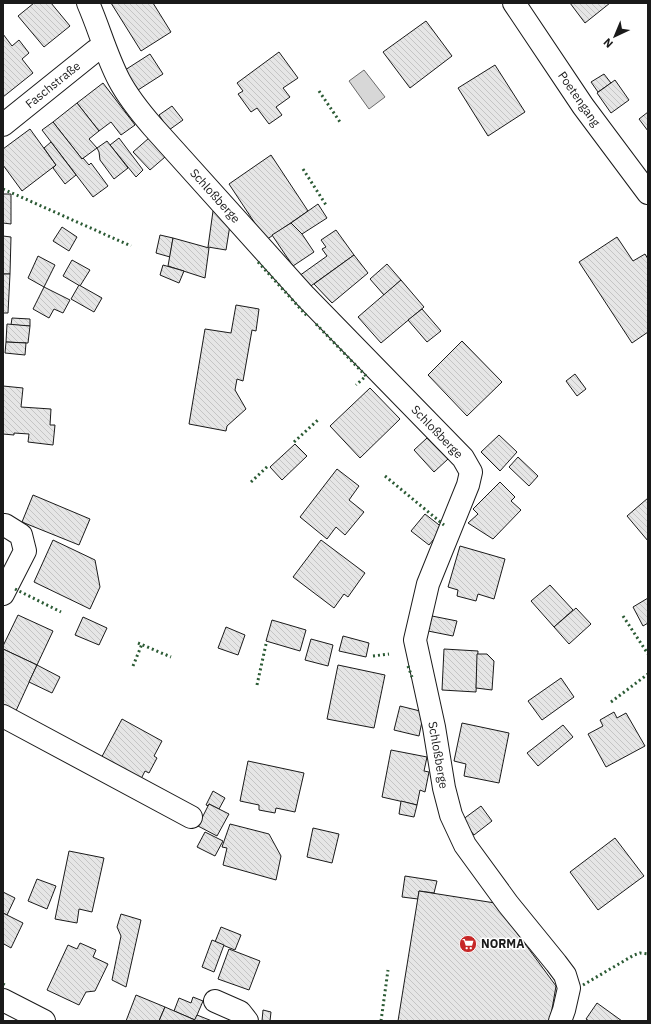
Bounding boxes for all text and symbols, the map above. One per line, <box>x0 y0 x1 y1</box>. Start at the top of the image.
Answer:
north arrow <box>595 16 635 56</box>
text: N <box>600 35 616 51</box>
street label: Faschstraße <box>22 58 83 111</box>
street label: Poetengang <box>555 68 604 130</box>
street label: Schloßberge <box>187 165 244 226</box>
street label: Schloßberge <box>408 402 467 462</box>
street label: Schloßberge <box>425 720 452 790</box>
supermarket icon: NORMA <box>458 934 478 954</box>
place label: NORMA <box>481 936 524 951</box>

